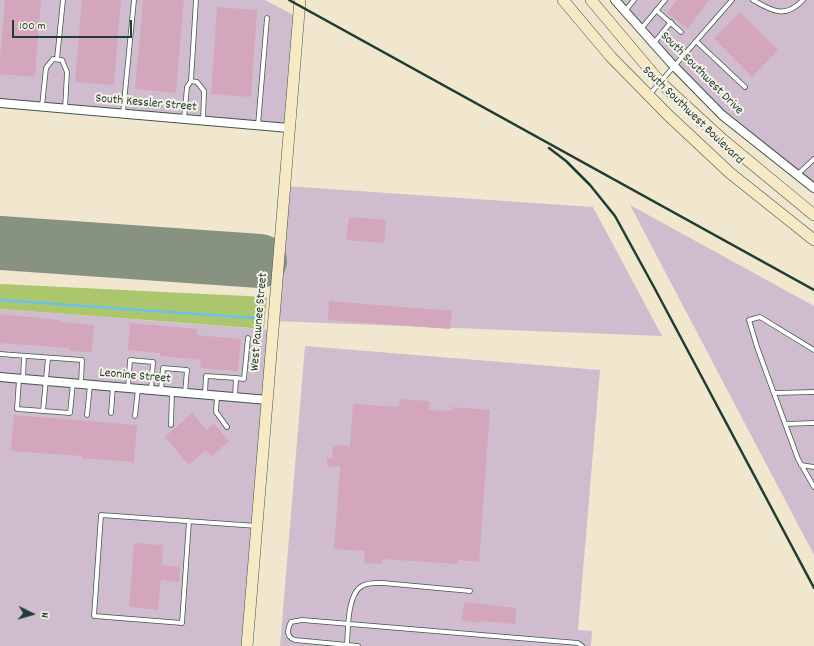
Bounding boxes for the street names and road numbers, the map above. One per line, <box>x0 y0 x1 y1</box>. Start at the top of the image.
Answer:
street label: South Southwest Drive <box>656 29 746 119</box>
street label: South Southwest Boulevard <box>638 64 746 168</box>
street label: South Kessler Street <box>95 92 197 116</box>
street label: West Pawnee Street <box>248 272 272 372</box>
street label: Leonine Street <box>99 366 171 388</box>

